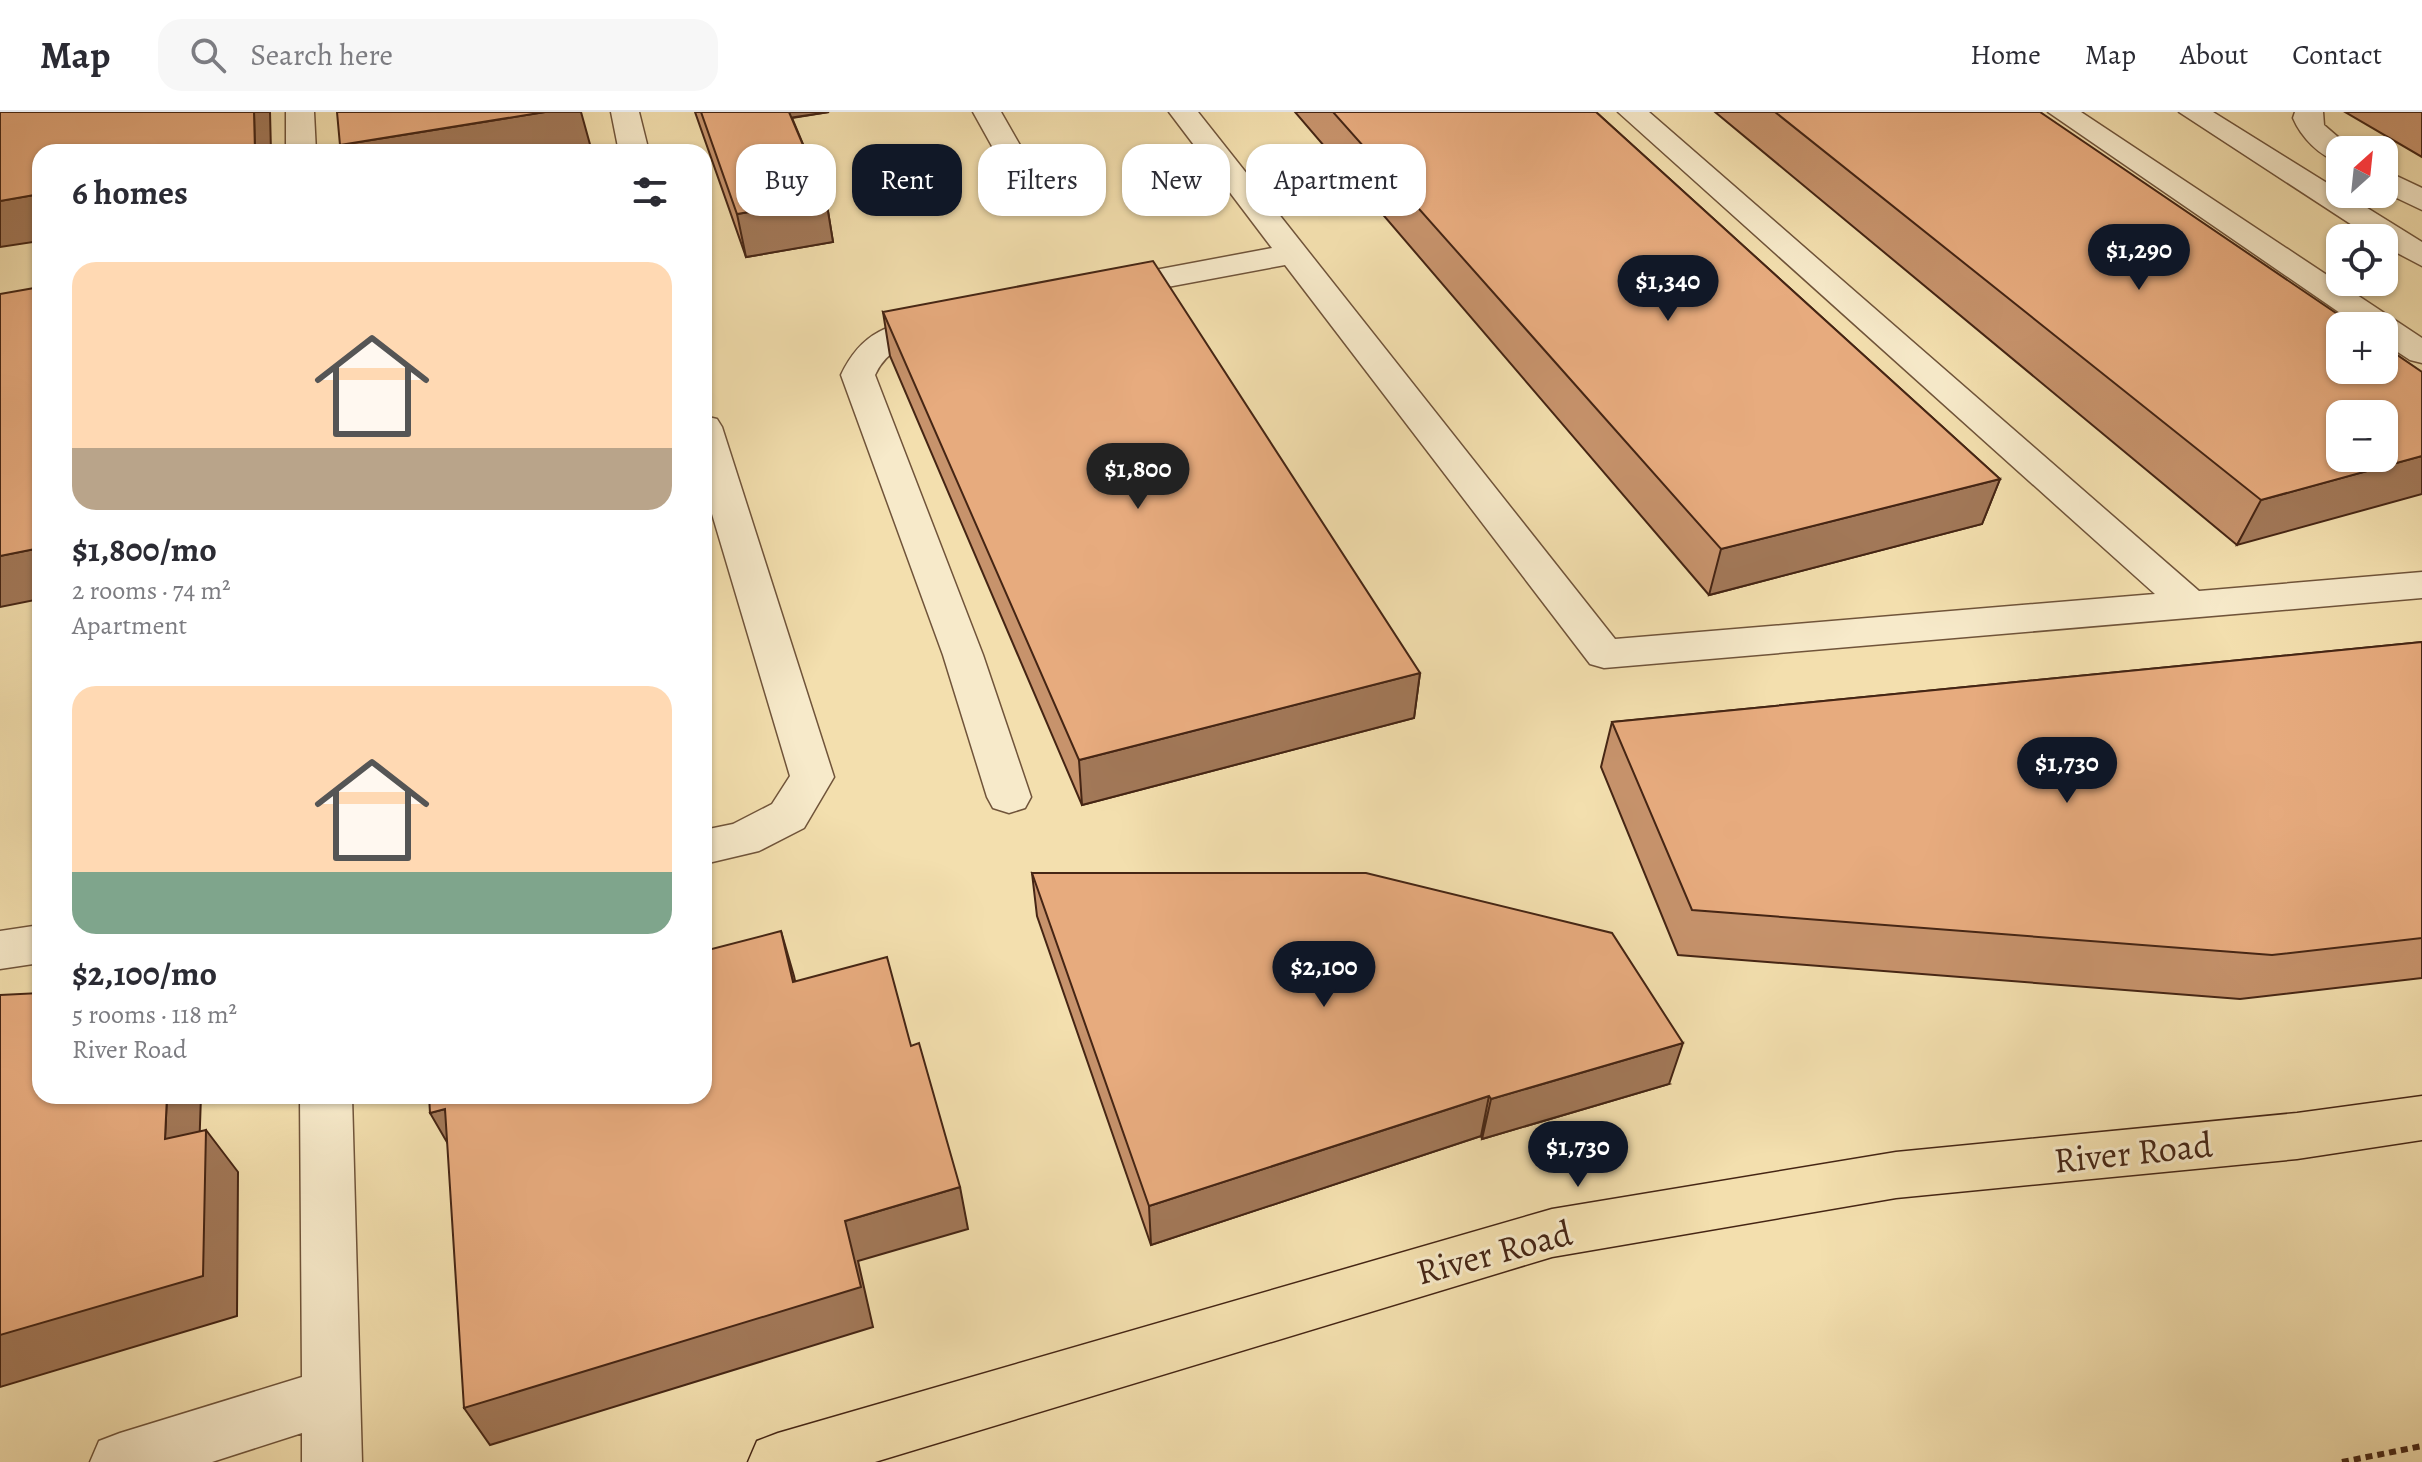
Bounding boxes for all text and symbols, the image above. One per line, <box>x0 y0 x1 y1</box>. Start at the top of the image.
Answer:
search box <box>158 19 718 91</box>
text: Map <box>40 29 110 81</box>
icon: search <box>186 33 230 77</box>
text: Search here <box>250 35 393 75</box>
text: Home <box>1970 36 2041 74</box>
text: Map <box>2085 36 2136 74</box>
text: About <box>2180 36 2248 74</box>
text: Contact <box>2292 36 2382 74</box>
north arrow <box>2326 136 2398 208</box>
map controls <box>2326 136 2398 472</box>
chip: Buy <box>736 144 836 216</box>
chip: Rent <box>852 144 962 216</box>
chip: Filters <box>978 144 1106 216</box>
chip: New <box>1122 144 1230 216</box>
chip: Apartment <box>1246 144 1426 216</box>
text: 6 homes <box>72 169 188 216</box>
icon: filters <box>628 170 672 214</box>
pin: $1,290 <box>2074 224 2204 292</box>
button: locate <box>2326 224 2398 296</box>
text: $1,290 <box>2106 232 2172 267</box>
pin: $1,340 <box>1603 255 1733 323</box>
text: $1,340 <box>1636 263 1700 298</box>
button: + <box>2326 312 2398 384</box>
icon: home <box>300 314 444 458</box>
button: − <box>2326 400 2398 472</box>
pin: $1,800 <box>1073 443 1203 511</box>
text: $1,800 <box>1104 451 1172 486</box>
text: $1,800/mo <box>72 526 217 573</box>
text: 2 rooms · 74 m² <box>72 573 231 608</box>
text: Apartment <box>72 608 187 643</box>
pin: $1,730 <box>2002 737 2132 805</box>
icon: home <box>300 738 444 882</box>
text: $1,730 <box>2035 745 2099 780</box>
pin: $2,100 <box>1259 941 1389 1009</box>
text: $2,100 <box>1290 949 1358 984</box>
text: $2,100/mo <box>72 950 217 997</box>
text: 5 rooms · 118 m² <box>72 997 237 1032</box>
text: River Road <box>72 1032 187 1067</box>
street label: River Road <box>2051 1119 2215 1185</box>
pin: $1,730 <box>1513 1121 1643 1189</box>
text: $1,730 <box>1546 1129 1610 1164</box>
street label: River Road <box>1411 1208 1578 1296</box>

